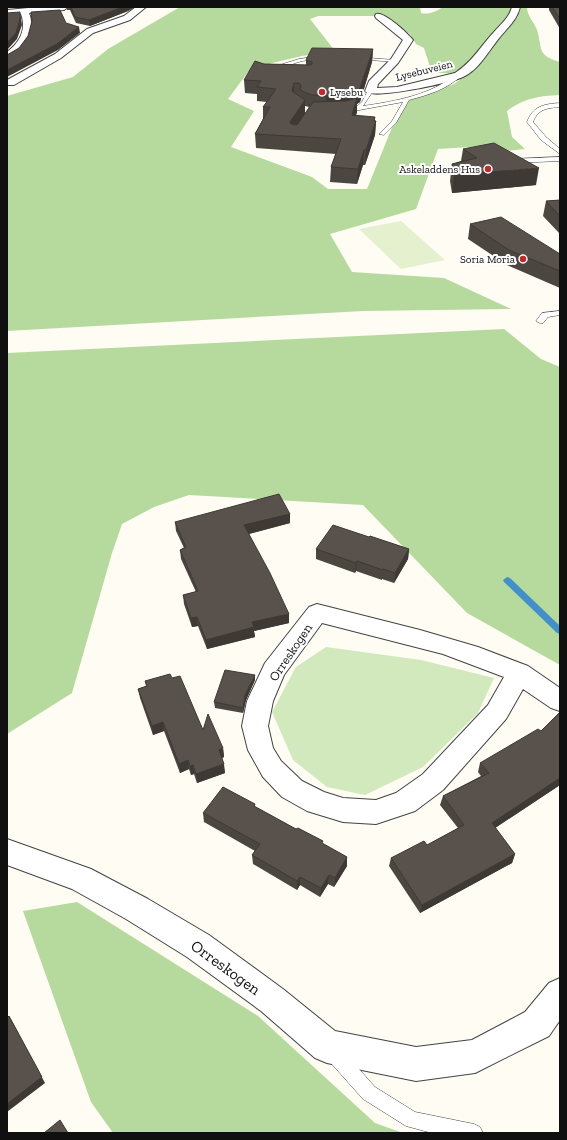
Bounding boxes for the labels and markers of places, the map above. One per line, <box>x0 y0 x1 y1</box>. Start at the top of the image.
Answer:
place label: Lysebu <box>330 86 363 99</box>
marker: Lysebu <box>317 87 327 97</box>
place label: Askeladdens Hus <box>399 163 480 176</box>
marker: Askeladdens Hus <box>483 164 493 174</box>
place label: Soria Moria <box>460 253 516 266</box>
marker: Soria Moria <box>518 254 528 264</box>

